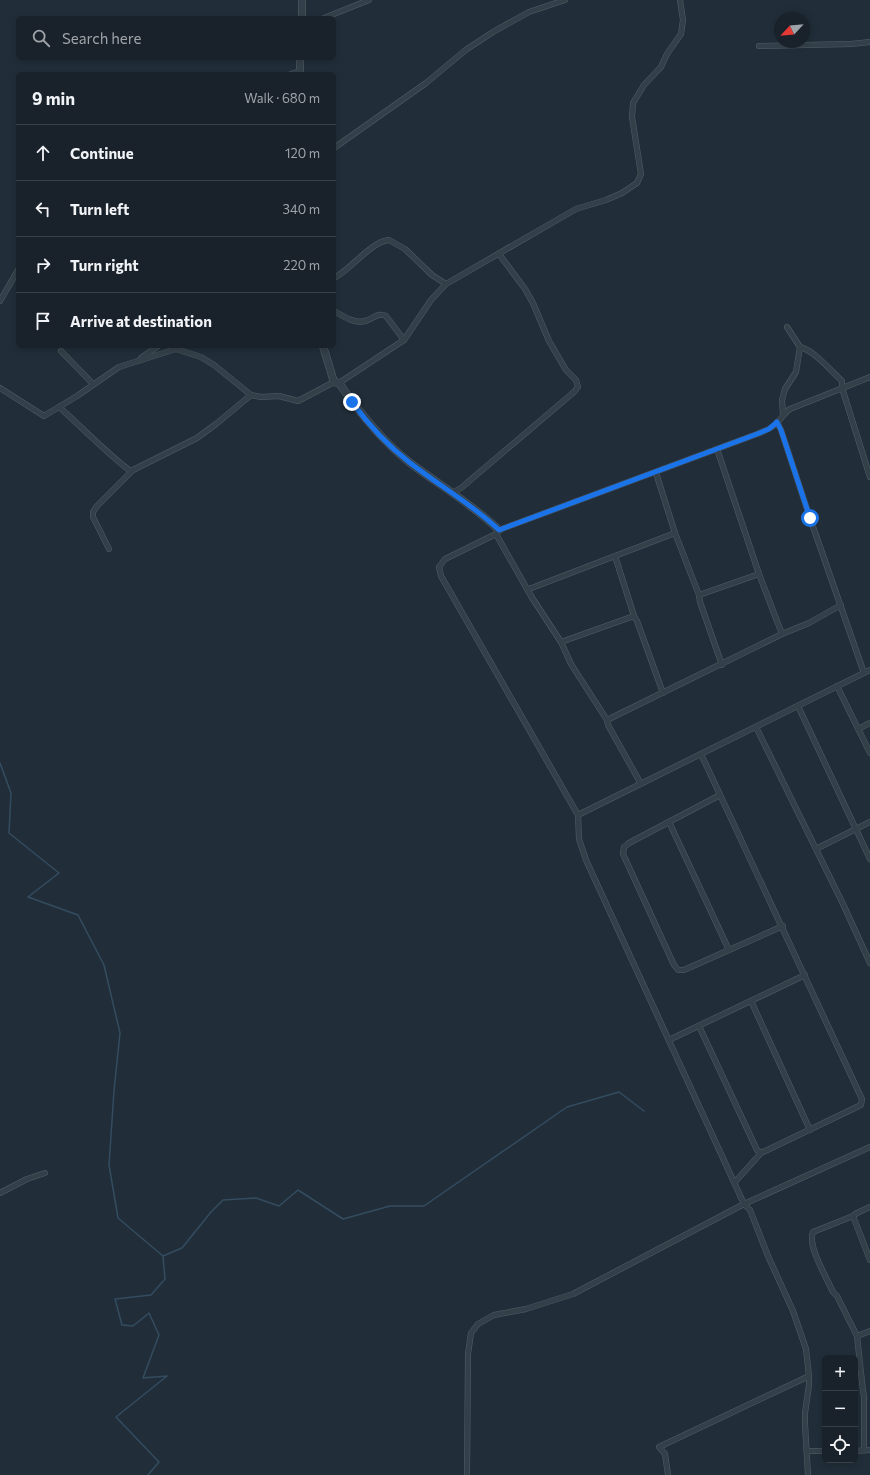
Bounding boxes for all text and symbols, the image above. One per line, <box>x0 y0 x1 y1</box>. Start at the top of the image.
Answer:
north arrow <box>774 12 810 48</box>
search box <box>16 16 336 60</box>
icon: search <box>30 27 52 49</box>
text: Search here <box>62 29 141 47</box>
text: 9 min <box>32 88 75 109</box>
text: Walk · 680 m <box>244 90 320 106</box>
icon: ahead <box>32 142 54 164</box>
text: Continue <box>70 144 134 162</box>
text: 120 m <box>285 145 320 161</box>
icon: left <box>32 198 54 220</box>
text: Turn left <box>70 200 129 218</box>
text: 340 m <box>282 201 320 217</box>
icon: right <box>32 254 54 276</box>
text: Turn right <box>70 256 139 274</box>
text: 220 m <box>283 257 320 273</box>
icon: arrive <box>32 310 54 332</box>
text: Arrive at destination <box>70 312 212 330</box>
route end <box>343 393 361 411</box>
route start <box>801 509 819 527</box>
map controls <box>822 1355 858 1463</box>
button: + <box>822 1355 858 1391</box>
button: − <box>822 1391 858 1427</box>
button: locate <box>822 1427 858 1463</box>

